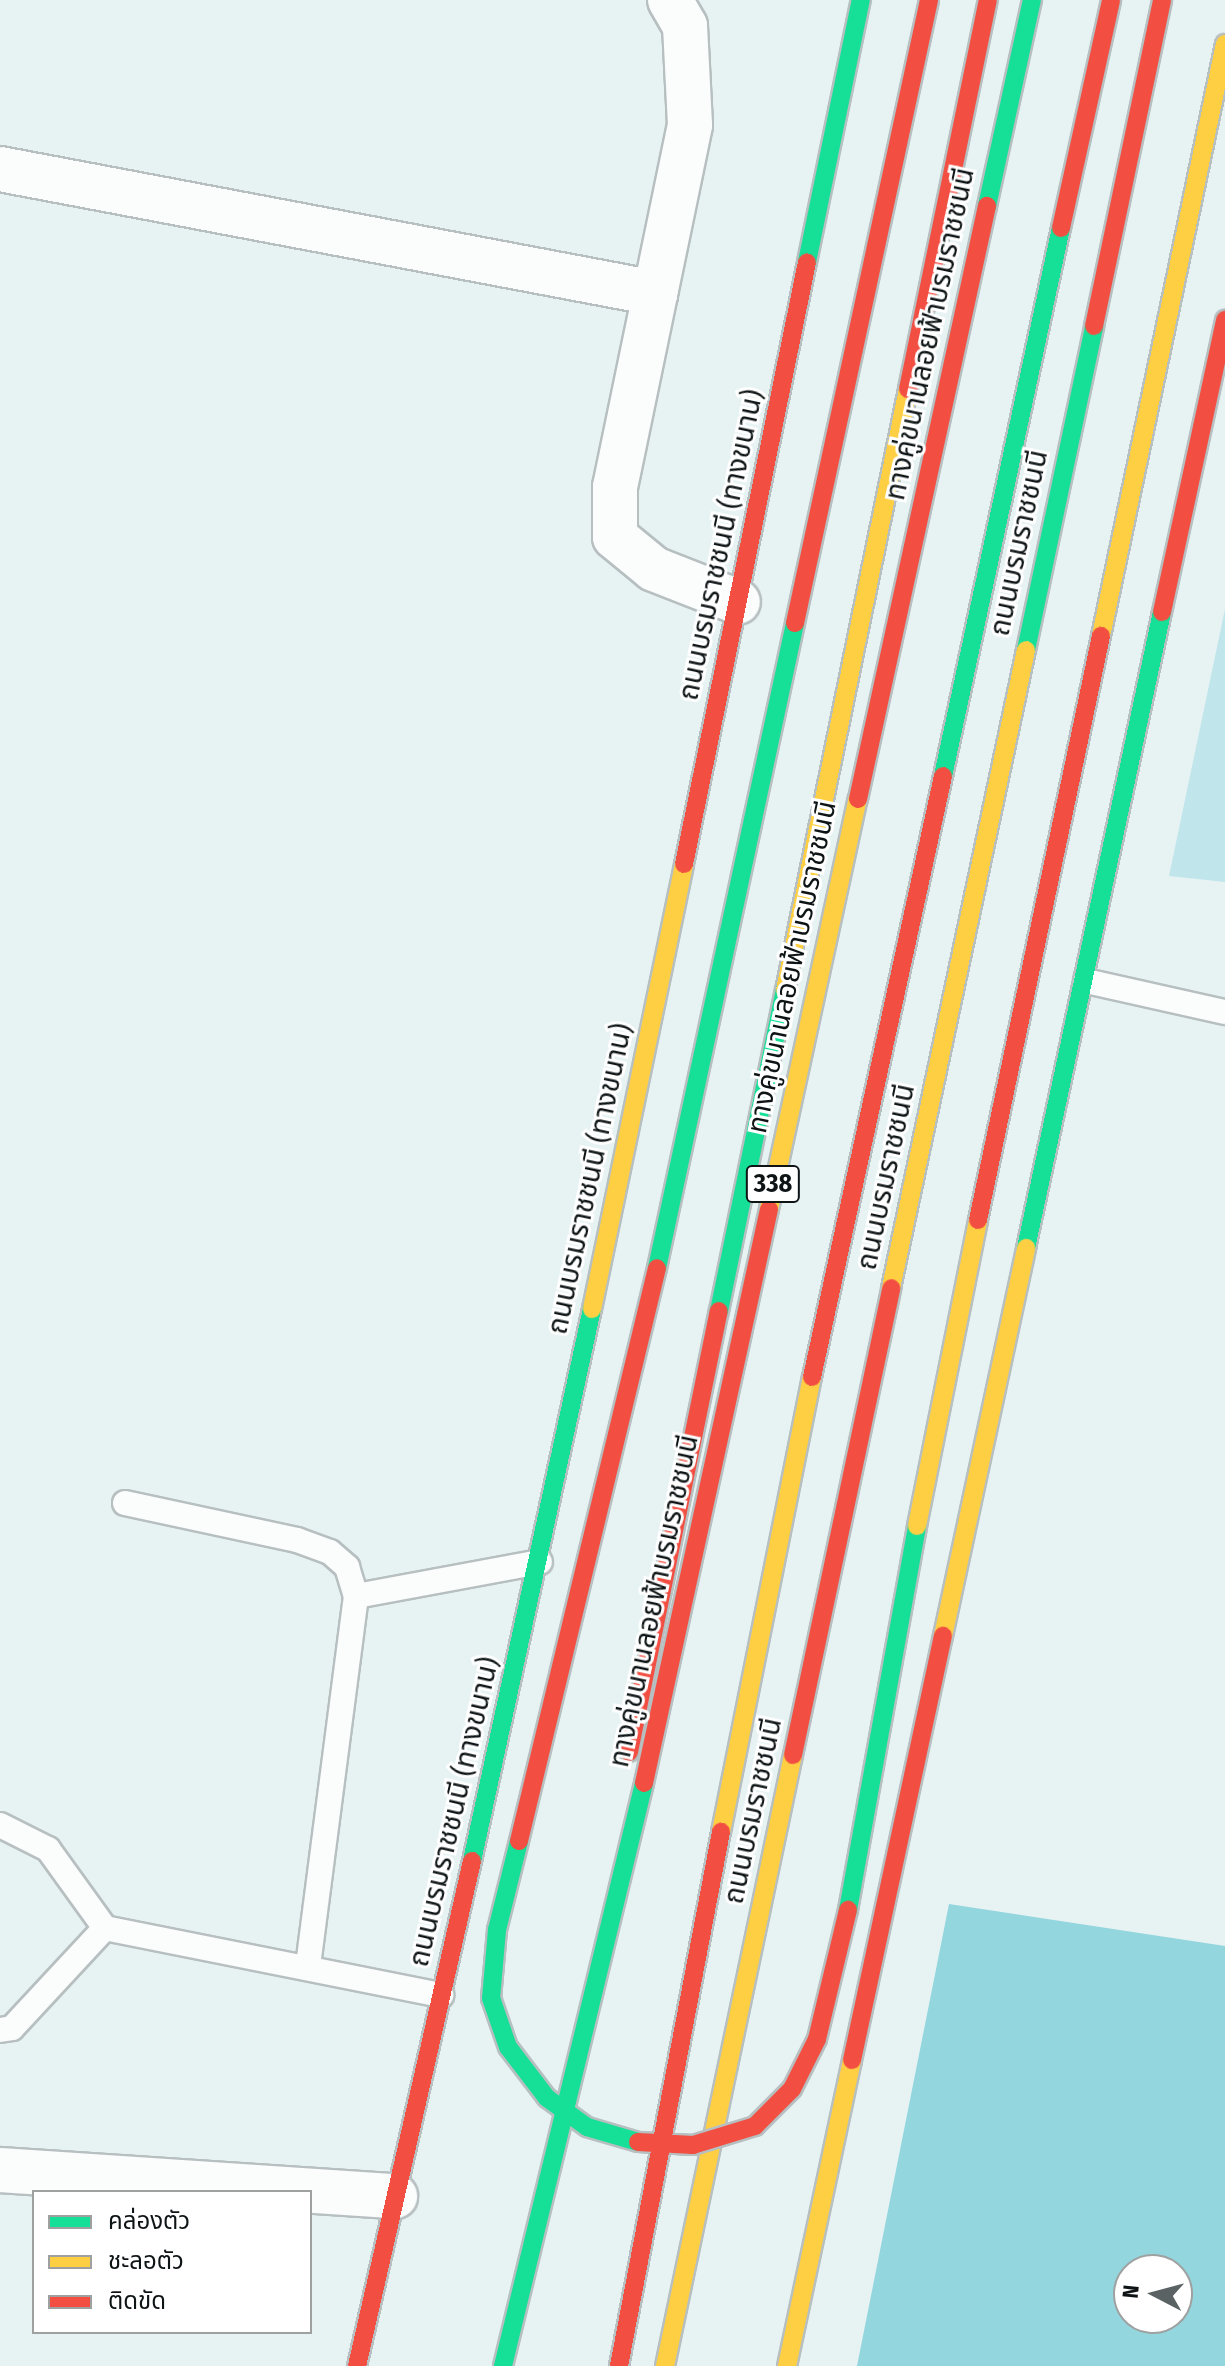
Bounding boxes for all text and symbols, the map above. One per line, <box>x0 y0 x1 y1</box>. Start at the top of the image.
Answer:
street label: ทางคู่ขนานลอยฟ้าบรมราชชนนี <box>878 165 982 503</box>
street label: ถนนบรมราชชนนี (ทางขนาน) <box>672 387 770 703</box>
street label: ถนนบรมราชชนนี <box>983 447 1055 639</box>
street label: ทางคู่ขนานลอยฟ้าบรมราชชนนี <box>740 798 844 1136</box>
street label: ถนนบรมราชชนนี (ทางขนาน) <box>541 1021 639 1337</box>
street label: ถนนบรมราชชนนี <box>850 1081 922 1273</box>
road number: 338 <box>745 1162 801 1206</box>
street label: ทางคู่ขนานลอยฟ้าบรมราชชนนี <box>602 1432 706 1770</box>
street label: ถนนบรมราชชนนี (ทางขนาน) <box>402 1654 506 1970</box>
street label: ถนนบรมราชชนนี <box>717 1715 789 1907</box>
legend <box>32 2190 312 2334</box>
text: คล่องตัว <box>108 2207 190 2235</box>
text: ชะลอตัว <box>108 2247 184 2275</box>
north arrow <box>1113 2254 1193 2334</box>
text: N <box>1117 2284 1145 2300</box>
text: ติดขัด <box>108 2287 166 2315</box>

